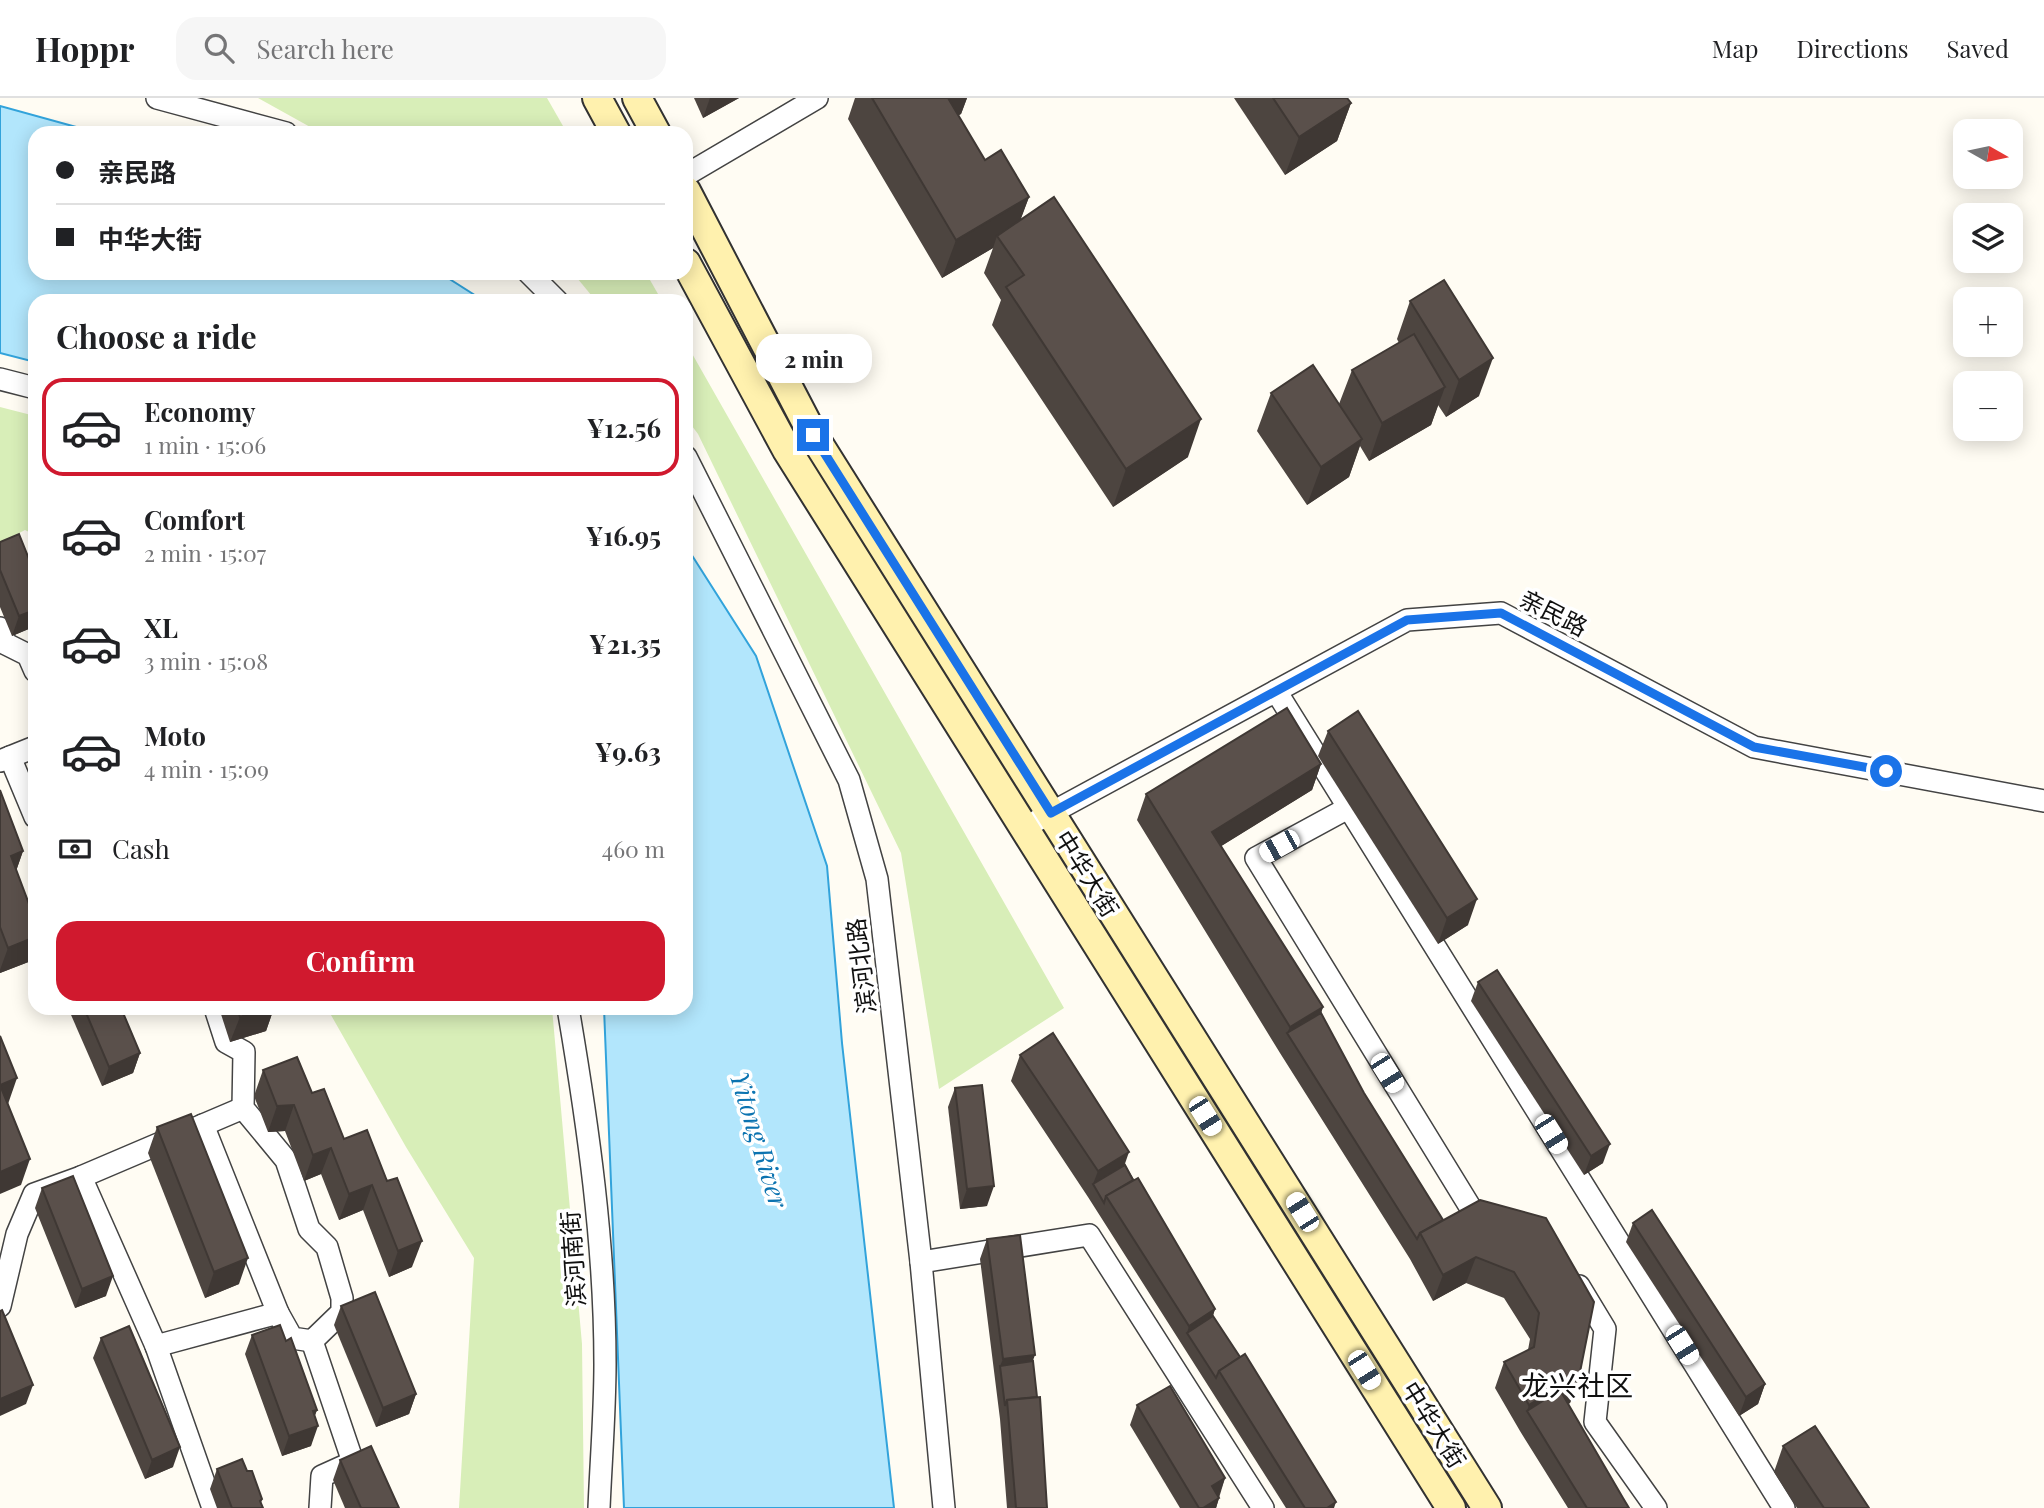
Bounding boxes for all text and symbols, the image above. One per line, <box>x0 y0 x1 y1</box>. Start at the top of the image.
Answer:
search box <box>176 17 666 80</box>
text: Hoppr <box>35 26 134 70</box>
icon: search <box>200 29 238 67</box>
text: Search here <box>256 31 394 66</box>
text: Map <box>1712 32 1758 64</box>
text: Directions <box>1796 32 1909 64</box>
text: Saved <box>1947 32 2009 64</box>
north arrow <box>1953 119 2023 189</box>
map controls <box>1953 119 2023 441</box>
text: 亲民路 <box>98 154 176 189</box>
button: layers <box>1953 203 2023 273</box>
text: 中华大街 <box>98 221 202 256</box>
button: + <box>1953 287 2023 357</box>
text: Choose a ride <box>56 314 257 357</box>
callout: 2 min <box>755 334 871 382</box>
text: 2 min <box>784 343 844 374</box>
button: − <box>1953 371 2023 441</box>
text: Economy <box>144 394 255 429</box>
icon: car <box>60 396 123 459</box>
text: ¥12.56 <box>587 410 661 445</box>
route end <box>797 419 829 451</box>
text: 1 min · 15:06 <box>144 429 266 460</box>
text: Comfort <box>144 502 245 537</box>
icon: car <box>60 504 123 567</box>
text: ¥16.95 <box>586 518 661 553</box>
text: 2 min · 15:07 <box>144 537 266 568</box>
street label: 亲民路 <box>1515 581 1593 643</box>
text: XL <box>144 610 178 645</box>
icon: car <box>60 612 123 675</box>
text: ¥21.35 <box>589 626 661 661</box>
text: 3 min · 15:08 <box>144 645 268 676</box>
text: Moto <box>144 718 206 753</box>
icon: car <box>60 720 123 783</box>
text: ¥9.63 <box>595 734 661 769</box>
text: 4 min · 15:09 <box>144 753 269 784</box>
route start <box>1870 755 1902 787</box>
street label: 中华大街 <box>1049 824 1127 922</box>
car <box>1256 827 1303 865</box>
icon: cash <box>56 830 94 868</box>
text: Cash <box>112 831 170 866</box>
text: 460 m <box>602 833 665 864</box>
street label: 滨河北路 <box>838 916 882 1016</box>
button: Confirm <box>56 921 665 1001</box>
car <box>1367 1050 1408 1096</box>
water label: Yitong River <box>723 1066 798 1213</box>
car <box>1185 1093 1226 1139</box>
car <box>1531 1111 1572 1157</box>
car <box>1282 1189 1323 1235</box>
street label: 滨河南街 <box>553 1210 591 1308</box>
car <box>1662 1322 1703 1368</box>
car <box>1344 1347 1385 1393</box>
district label: 龙兴社区 <box>1521 1366 1633 1403</box>
street label: 中华大街 <box>1396 1375 1474 1473</box>

